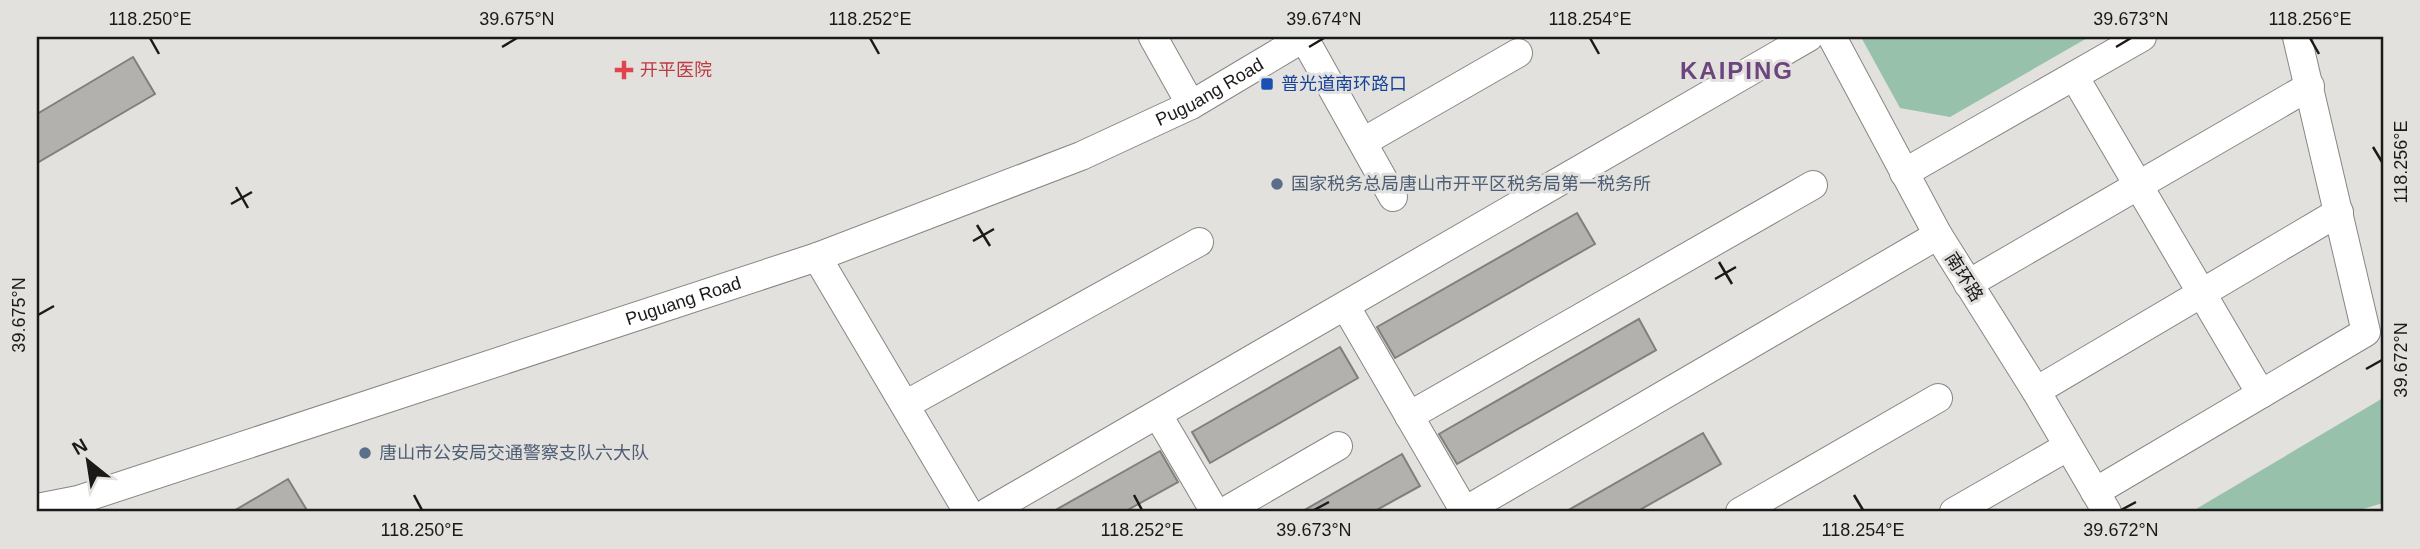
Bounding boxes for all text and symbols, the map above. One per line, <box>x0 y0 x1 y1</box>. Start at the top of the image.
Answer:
text: 118.250°E <box>109 9 191 29</box>
text: 39.675°N <box>479 9 555 29</box>
text: 118.252°E <box>829 9 911 29</box>
text: 39.674°N <box>1286 9 1362 29</box>
text: 118.254°E <box>1549 9 1631 29</box>
text: 39.673°N <box>2093 9 2169 29</box>
text: 118.256°E <box>2269 9 2351 29</box>
street label: Puguang Road <box>1153 54 1267 130</box>
district label: KAIPING <box>1680 57 1794 84</box>
marker: 开平医院 <box>614 60 634 80</box>
place label: 开平医院 <box>640 60 712 80</box>
place label: 普光道南环路口 <box>1281 74 1407 94</box>
marker: 普光道南环路口 <box>1259 76 1275 92</box>
text: 118.256°E <box>2391 121 2411 203</box>
place label: 国家税务总局唐山市开平区税务局第一税务所 <box>1291 174 1651 194</box>
marker: 国家税务总局唐山市开平区税务局第一税务所 <box>1269 176 1285 192</box>
street label: 南环路 <box>1941 249 1987 305</box>
street label: Puguang Road <box>623 273 744 329</box>
text: 39.675°N <box>9 277 29 353</box>
text: 39.672°N <box>2391 322 2411 398</box>
north arrow <box>52 426 122 496</box>
text: N <box>69 434 91 459</box>
place label: 唐山市公安局交通警察支队六大队 <box>379 443 649 463</box>
marker: 唐山市公安局交通警察支队六大队 <box>357 445 373 461</box>
text: 118.250°E <box>381 520 463 540</box>
text: 118.252°E <box>1101 520 1183 540</box>
text: 39.673°N <box>1276 520 1352 540</box>
text: 118.254°E <box>1822 520 1904 540</box>
text: 39.672°N <box>2083 520 2159 540</box>

